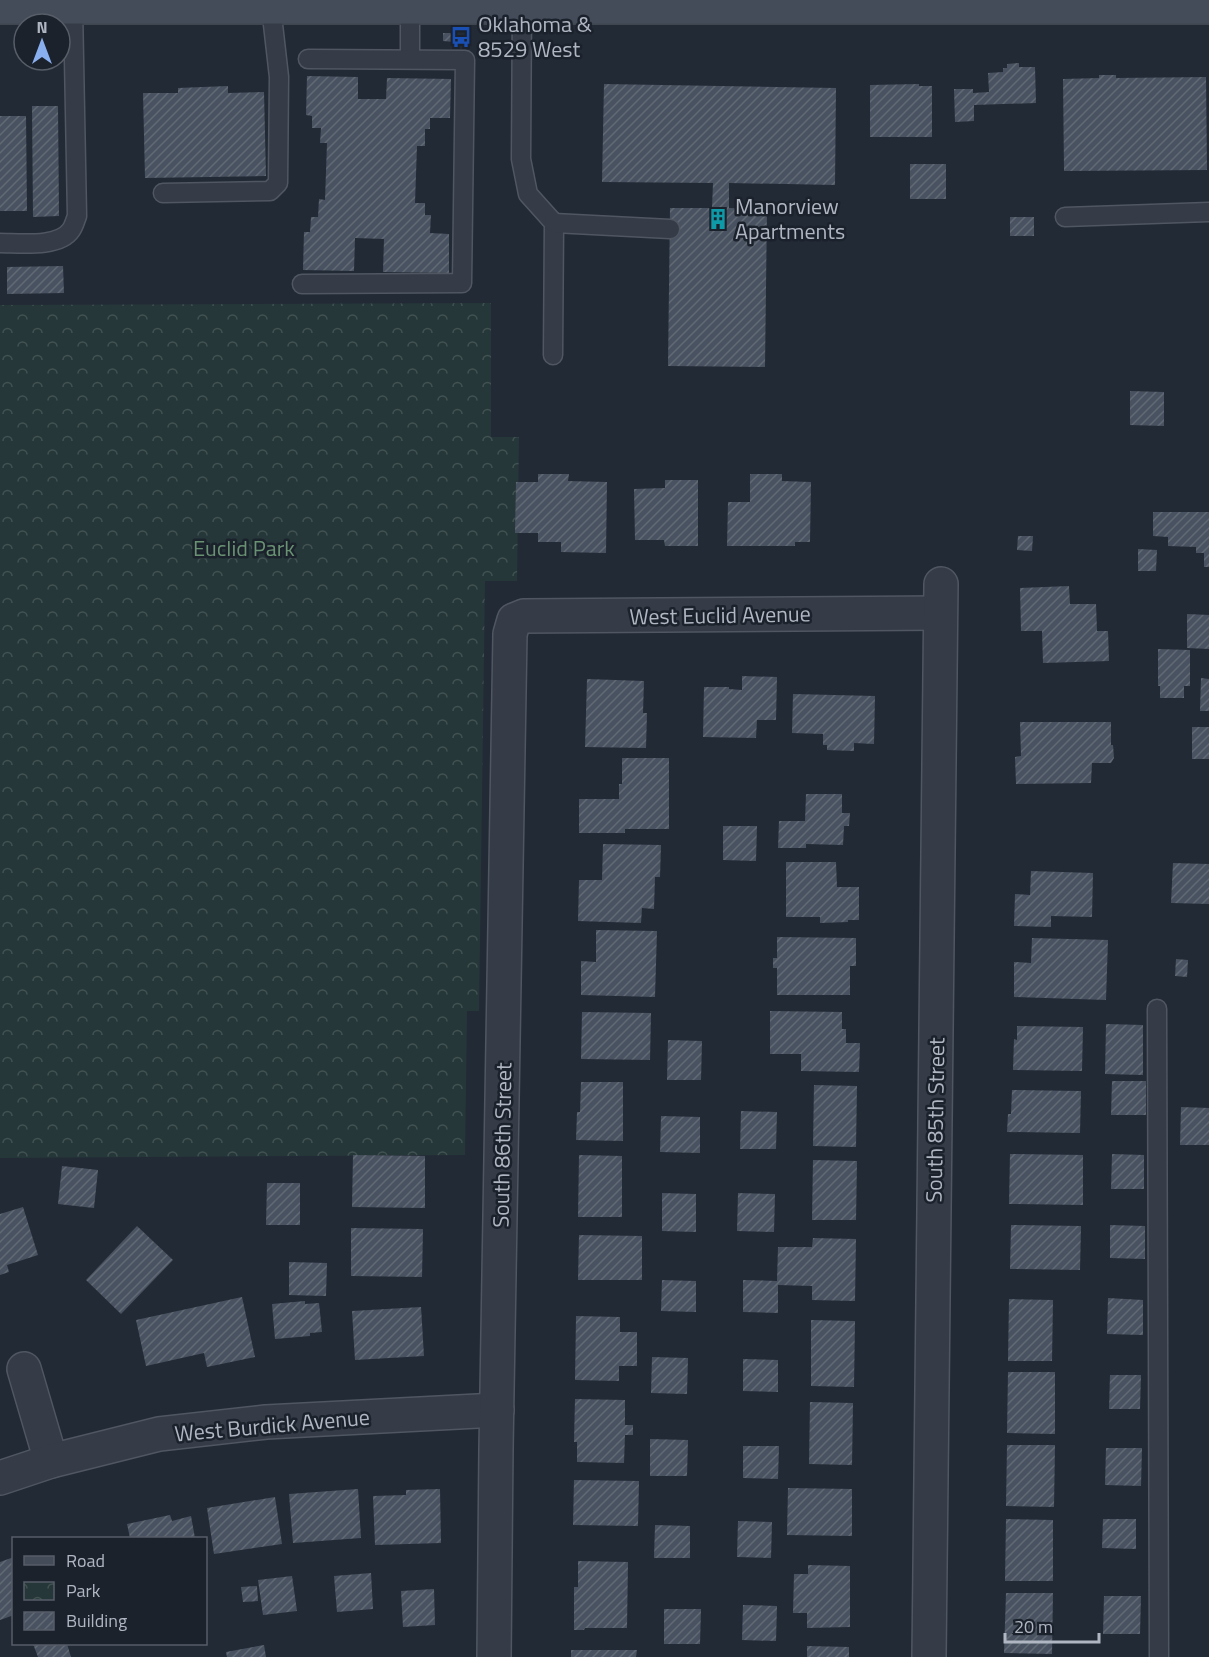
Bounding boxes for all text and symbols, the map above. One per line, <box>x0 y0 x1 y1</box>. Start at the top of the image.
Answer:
place label: Oklahoma & 8529 West <box>478 7 592 66</box>
north arrow <box>12 12 72 72</box>
text: N <box>36 15 48 39</box>
bus stop icon: Oklahoma & 8529 West <box>449 25 473 49</box>
place label: Manorview Apartments <box>735 189 845 248</box>
building icon: Manorview Apartments <box>706 207 730 231</box>
park label: Euclid Park <box>193 531 295 565</box>
street label: West Euclid Avenue <box>629 596 811 634</box>
street label: South 85th Street <box>917 1037 953 1203</box>
street label: South 86th Street <box>484 1062 520 1228</box>
street label: West Burdick Avenue <box>173 1400 371 1450</box>
legend <box>12 1537 207 1645</box>
text: Road <box>66 1547 105 1574</box>
text: Park <box>66 1577 101 1604</box>
scale bar <box>1005 1606 1100 1644</box>
text: Building <box>66 1607 127 1634</box>
text: 20 m <box>1014 1613 1053 1640</box>

